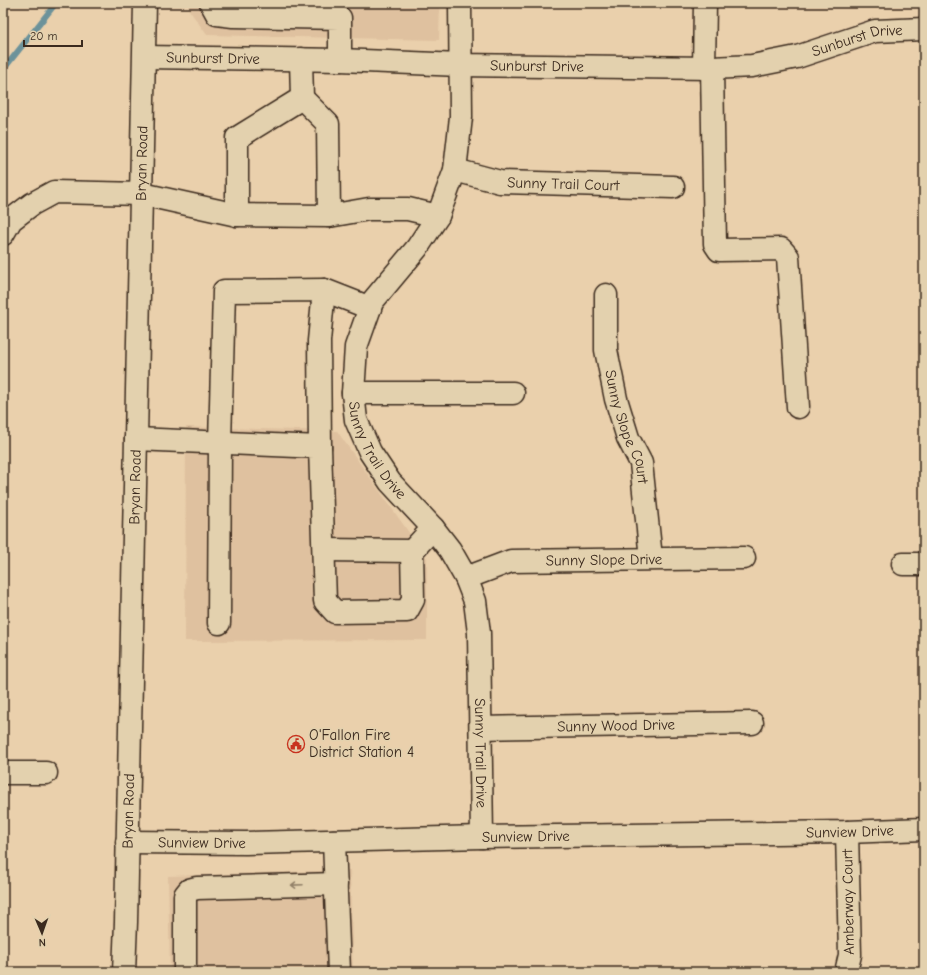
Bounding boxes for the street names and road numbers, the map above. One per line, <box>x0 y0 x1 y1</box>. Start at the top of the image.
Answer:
street label: Sunburst Drive <box>809 21 903 60</box>
street label: Sunburst Drive <box>166 48 261 68</box>
street label: Sunburst Drive <box>490 56 584 75</box>
street label: Bryan Road <box>132 125 151 201</box>
street label: Sunny Trail Court <box>507 173 621 194</box>
street label: Sunny Slope Court <box>601 368 652 485</box>
street label: Sunny Trail Drive <box>345 400 410 503</box>
street label: Bryan Road <box>125 449 145 525</box>
street label: Sunny Slope Drive <box>545 550 663 570</box>
street label: Sunny Trail Drive <box>471 698 491 808</box>
street label: Sunny Wood Drive <box>557 715 676 736</box>
street label: Bryan Road <box>119 773 138 849</box>
street label: Sunview Drive <box>806 821 895 842</box>
street label: Sunview Drive <box>482 827 570 846</box>
street label: Sunview Drive <box>158 833 246 852</box>
street label: Amberway Court <box>838 848 858 955</box>

